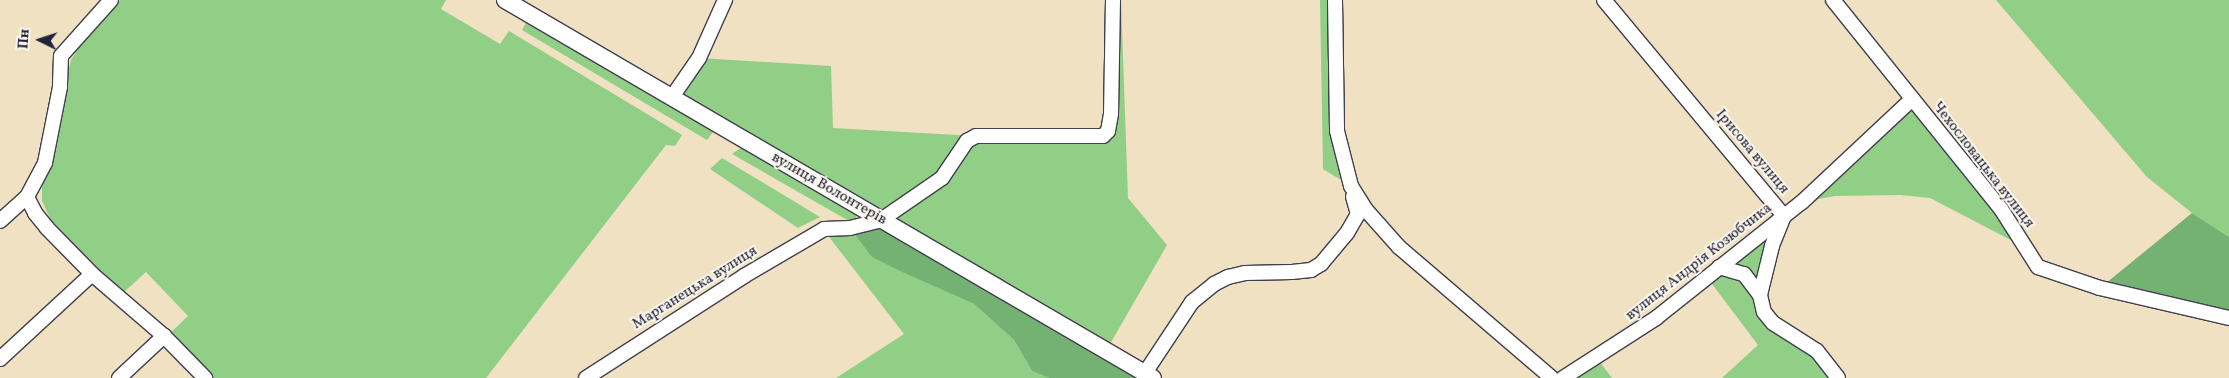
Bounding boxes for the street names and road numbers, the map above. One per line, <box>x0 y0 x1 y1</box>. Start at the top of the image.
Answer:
street label: Чехословацька вулиця <box>1928 98 2038 232</box>
street label: Ірисова вулиця <box>1711 106 1793 198</box>
street label: вулиця Волонтерів <box>768 149 890 229</box>
street label: вулиця Андрія Козюбчика <box>1622 199 1776 325</box>
street label: Марганецька вулиця <box>629 242 761 334</box>

